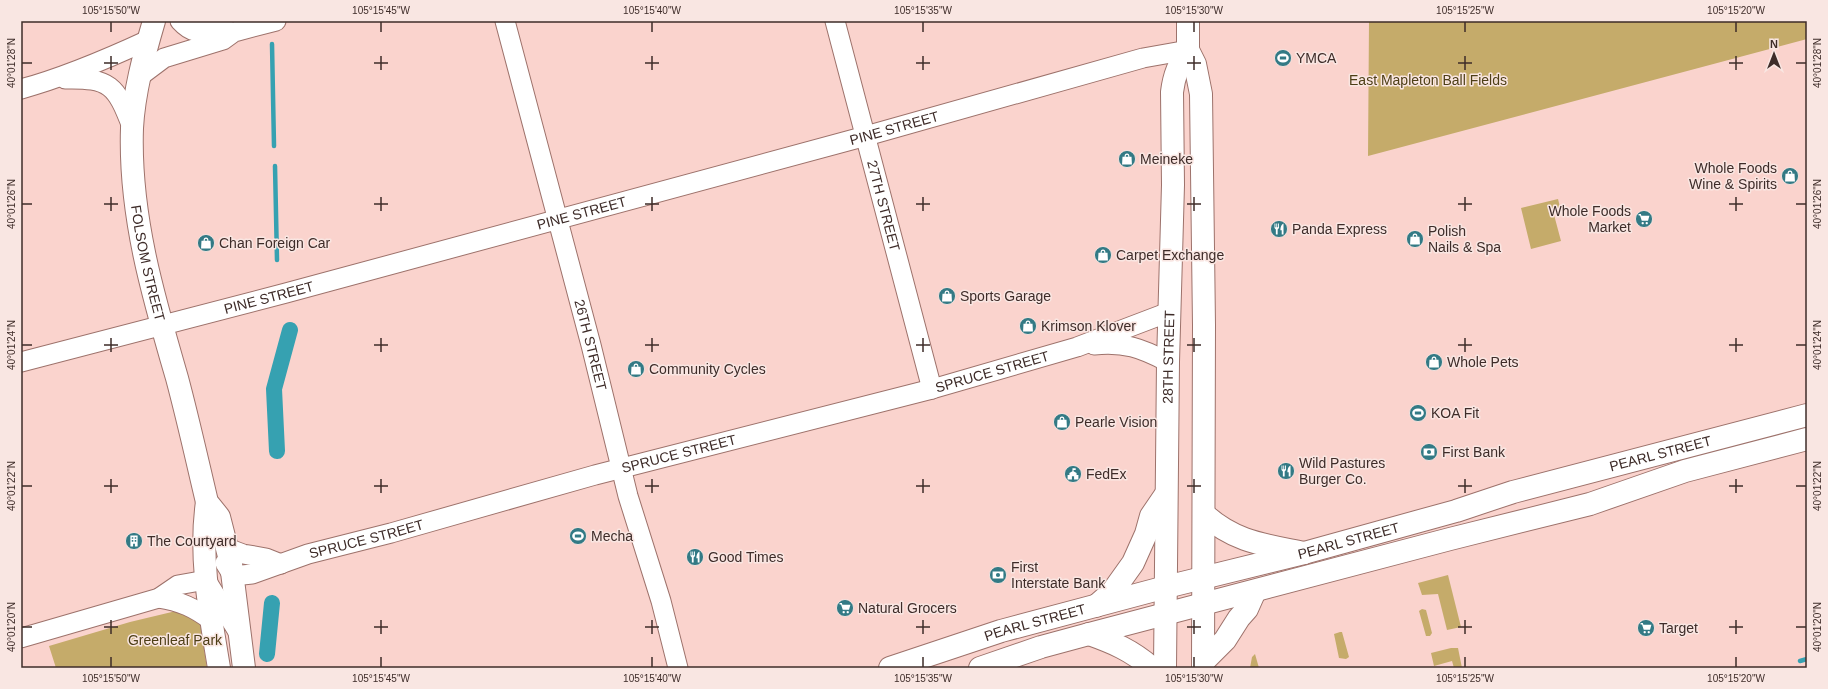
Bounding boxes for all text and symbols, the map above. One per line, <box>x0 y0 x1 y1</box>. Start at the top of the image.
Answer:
text: 105°15'50"W <box>82 5 140 16</box>
text: 105°15'45"W <box>352 5 410 16</box>
text: 105°15'40"W <box>623 5 681 16</box>
text: 105°15'35"W <box>894 5 952 16</box>
text: 105°15'30"W <box>1165 5 1223 16</box>
text: 105°15'25"W <box>1436 5 1494 16</box>
text: 105°15'20"W <box>1707 5 1765 16</box>
north arrow <box>1754 34 1794 74</box>
text: 40°01'28"N <box>6 38 17 88</box>
text: N <box>1770 38 1778 50</box>
text: 40°01'28"N <box>1812 38 1823 88</box>
sports icon: YMCA <box>1273 48 1293 68</box>
place label: YMCA <box>1296 50 1337 66</box>
park label: East Mapleton Ball Fields <box>1349 72 1507 88</box>
street label: PINE STREET <box>848 108 941 148</box>
shop icon: Meineke <box>1117 149 1137 169</box>
place label: Meineke <box>1140 151 1193 167</box>
street label: 27TH STREET <box>864 158 903 253</box>
place label: Whole Foods Wine & Spirits <box>1689 160 1777 192</box>
shop icon: Whole Foods Wine & Spirits <box>1780 166 1800 186</box>
text: 40°01'26"N <box>6 179 17 229</box>
text: 40°01'26"N <box>1812 179 1823 229</box>
street label: PINE STREET <box>535 193 628 233</box>
place label: Whole Foods Market <box>1549 203 1631 235</box>
street label: FOLSOM STREET <box>128 204 168 323</box>
supermarket icon: Whole Foods Market <box>1634 209 1654 229</box>
restaurant icon: Panda Express <box>1269 219 1289 239</box>
place label: Panda Express <box>1292 221 1387 237</box>
place label: Polish Nails & Spa <box>1428 223 1501 255</box>
shop icon: Polish Nails & Spa <box>1405 229 1425 249</box>
shop icon: Chan Foreign Car <box>196 233 216 253</box>
place label: Chan Foreign Car <box>219 235 331 251</box>
shop icon: Carpet Exchange <box>1093 245 1113 265</box>
place label: Carpet Exchange <box>1116 247 1224 263</box>
street label: PINE STREET <box>222 278 316 317</box>
shop icon: Sports Garage <box>937 286 957 306</box>
place label: Sports Garage <box>960 288 1051 304</box>
street label: 26TH STREET <box>571 298 610 392</box>
street label: 28TH STREET <box>1160 310 1177 404</box>
shop icon: Krimson Klover <box>1018 316 1038 336</box>
place label: Krimson Klover <box>1041 318 1136 334</box>
text: 40°01'24"N <box>6 320 17 370</box>
text: 40°01'24"N <box>1812 320 1823 370</box>
street label: SPRUCE STREET <box>933 347 1051 396</box>
shop icon: Whole Pets <box>1424 352 1444 372</box>
place label: Whole Pets <box>1447 354 1519 370</box>
shop icon: Community Cycles <box>626 359 646 379</box>
place label: Community Cycles <box>649 361 766 377</box>
sports icon: KOA Fit <box>1408 403 1428 423</box>
place label: KOA Fit <box>1431 405 1479 421</box>
shop icon: Pearle Vision <box>1052 412 1072 432</box>
place label: Pearle Vision <box>1075 414 1157 430</box>
street label: SPRUCE STREET <box>620 431 738 476</box>
street label: PEARL STREET <box>1608 432 1713 474</box>
bank icon: First Bank <box>1419 442 1439 462</box>
place label: First Bank <box>1442 444 1506 460</box>
place label: Wild Pastures Burger Co. <box>1299 455 1385 487</box>
text: 40°01'22"N <box>6 461 17 511</box>
restaurant icon: Wild Pastures Burger Co. <box>1276 461 1296 481</box>
text: 40°01'22"N <box>1812 461 1823 511</box>
public building icon: FedEx <box>1063 464 1083 484</box>
place label: FedEx <box>1086 466 1126 482</box>
street label: SPRUCE STREET <box>307 516 426 561</box>
street label: PEARL STREET <box>1296 519 1401 562</box>
sports icon: Mecha <box>568 526 588 546</box>
place label: Mecha <box>591 528 633 544</box>
building icon: The Courtyard <box>124 531 144 551</box>
place label: The Courtyard <box>147 533 236 549</box>
restaurant icon: Good Times <box>685 547 705 567</box>
place label: Good Times <box>708 549 783 565</box>
place label: First Interstate Bank <box>1011 559 1106 591</box>
bank icon: First Interstate Bank <box>988 565 1008 585</box>
supermarket icon: Natural Grocers <box>835 598 855 618</box>
place label: Natural Grocers <box>858 600 957 616</box>
street label: PEARL STREET <box>982 601 1088 644</box>
text: 40°01'20"N <box>6 602 17 652</box>
text: 40°01'20"N <box>1812 602 1823 652</box>
supermarket icon: Target <box>1636 618 1656 638</box>
place label: Target <box>1659 620 1698 636</box>
park label: Greenleaf Park <box>128 632 223 648</box>
text: 105°15'50"W <box>82 673 140 684</box>
text: 105°15'45"W <box>352 673 410 684</box>
text: 105°15'40"W <box>623 673 681 684</box>
text: 105°15'35"W <box>894 673 952 684</box>
text: 105°15'30"W <box>1165 673 1223 684</box>
text: 105°15'25"W <box>1436 673 1494 684</box>
text: 105°15'20"W <box>1707 673 1765 684</box>

